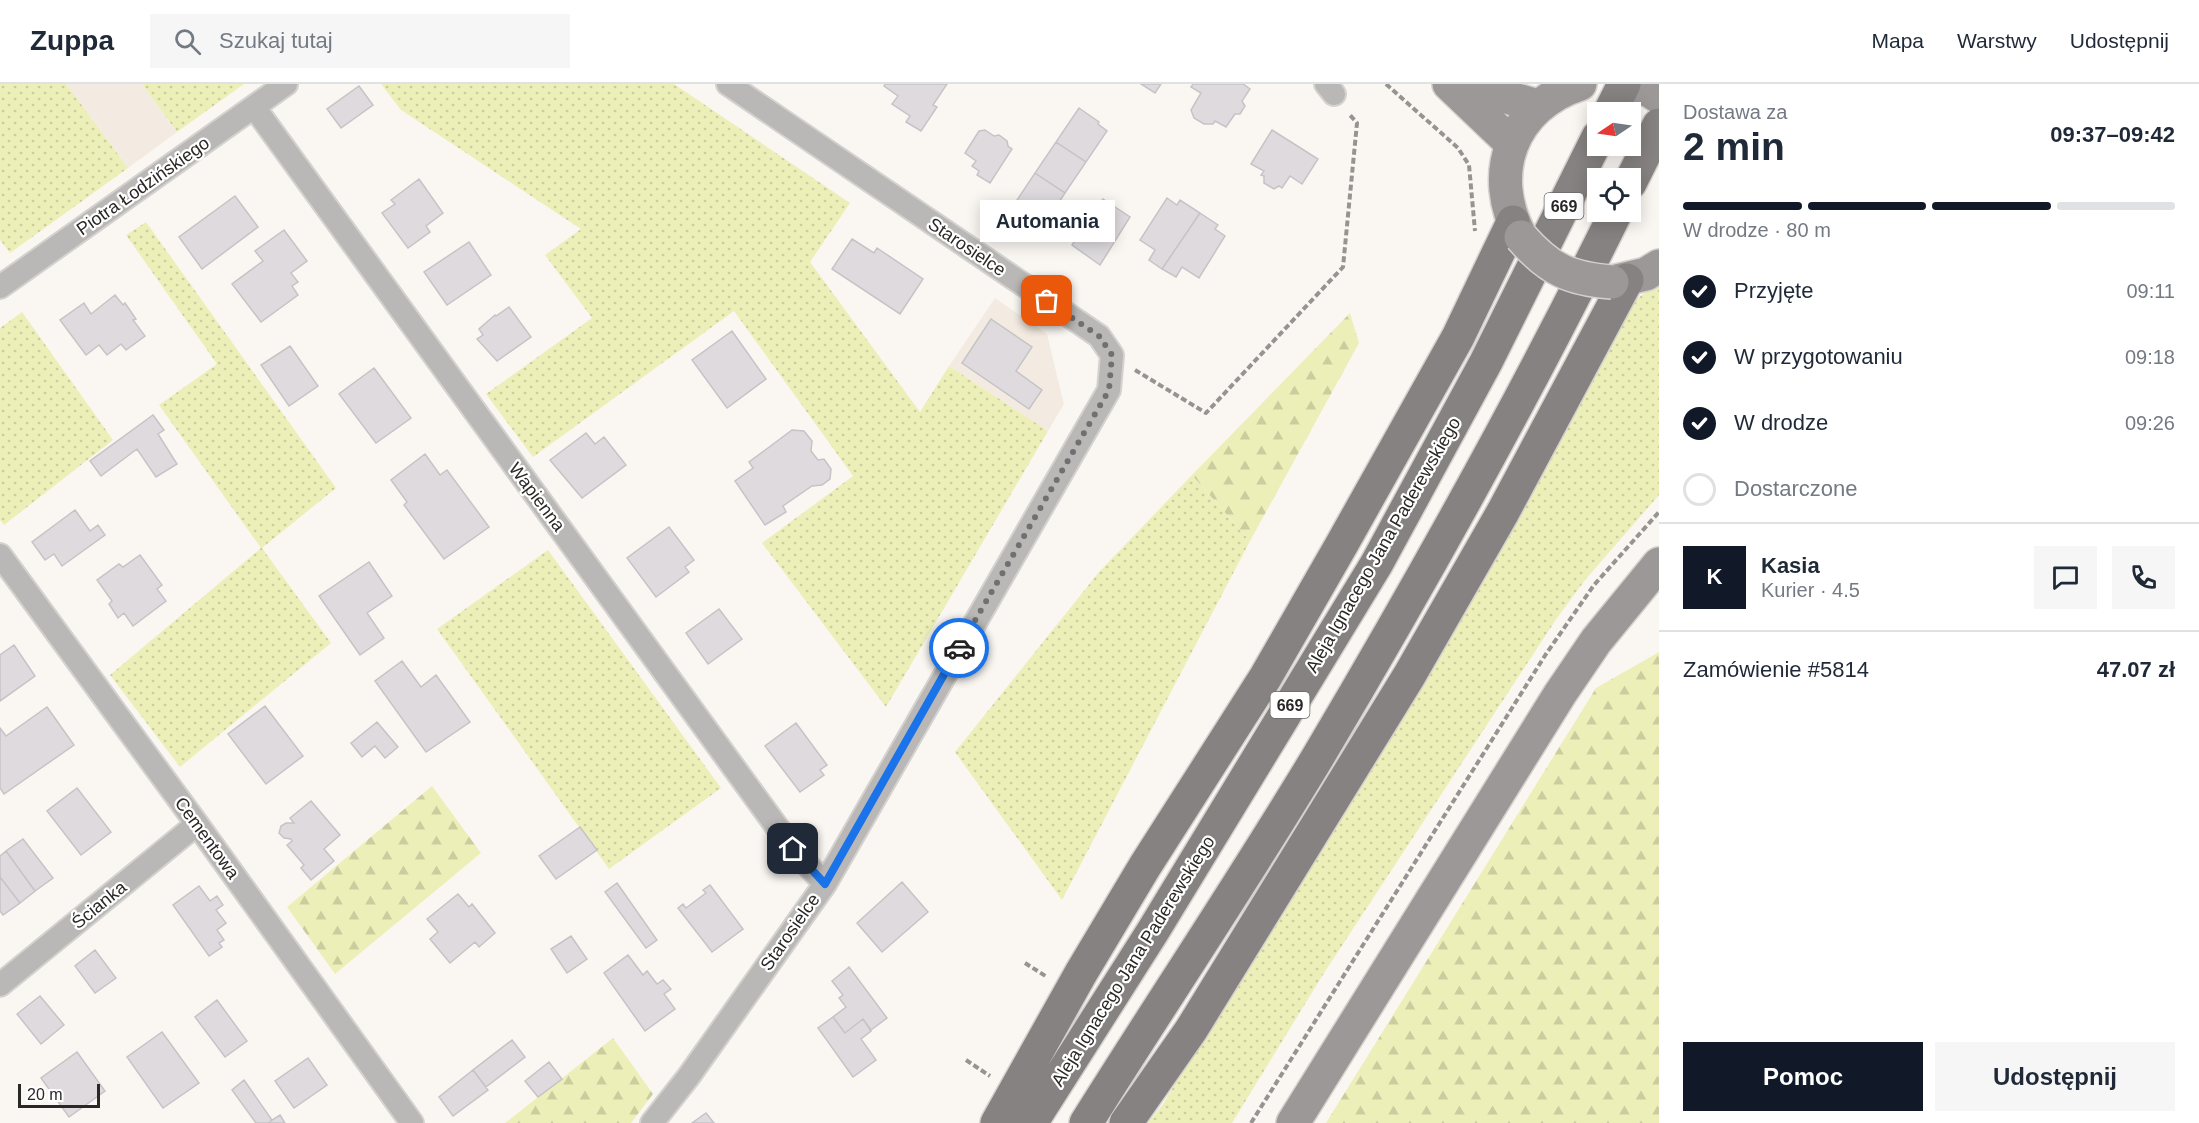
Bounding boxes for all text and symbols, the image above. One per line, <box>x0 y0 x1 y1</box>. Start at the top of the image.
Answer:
search box <box>150 14 570 68</box>
text: Zuppa <box>30 25 114 56</box>
icon: search <box>171 25 204 58</box>
text: Szukaj tutaj <box>219 28 333 53</box>
text: Mapa <box>1872 29 1924 52</box>
text: Warstwy <box>1957 29 2037 52</box>
text: Udostępnij <box>2070 29 2169 52</box>
text: Dostawa za <box>1683 101 1788 123</box>
north arrow <box>1587 102 1641 156</box>
map controls <box>1587 102 1641 222</box>
text: 09:37–09:42 <box>2050 122 2175 147</box>
text: 2 min <box>1683 125 1785 168</box>
street label: Piotra Łodzińskiego <box>73 133 213 239</box>
button: locate <box>1587 168 1641 222</box>
road number: 669 <box>1544 193 1584 219</box>
callout: Automania <box>980 199 1114 241</box>
text: Automania <box>996 210 1099 232</box>
street label: Starosielce <box>924 214 1010 280</box>
text: W drodze · 80 m <box>1683 219 1831 241</box>
pin <box>1021 275 1072 326</box>
icon: check <box>1683 275 1716 308</box>
text: Przyjęte <box>1734 278 1813 303</box>
text: 09:11 <box>2126 280 2175 302</box>
icon: bag <box>1030 284 1063 317</box>
icon: check <box>1683 341 1716 374</box>
text: W przygotowaniu <box>1734 344 1903 369</box>
text: 09:18 <box>2125 346 2175 368</box>
icon: check <box>1683 407 1716 440</box>
text: W drodze <box>1734 410 1828 435</box>
text: 09:26 <box>2125 412 2175 434</box>
street label: Aleja Ignacego Jana Paderewskiego <box>1302 414 1464 676</box>
street label: Wapienna <box>505 459 570 536</box>
text: Dostarczone <box>1734 476 1858 501</box>
button: chat <box>2034 546 2097 609</box>
button: phone <box>2112 546 2175 609</box>
text: Kasia <box>1761 553 1820 578</box>
text: K <box>1707 564 1722 589</box>
text: Kurier · 4.5 <box>1761 579 1860 601</box>
courier <box>929 618 989 678</box>
icon: car <box>943 632 976 665</box>
text: Zamówienie #5814 <box>1683 657 1869 682</box>
text: 47.07 zł <box>2097 657 2175 682</box>
road number: 669 <box>1270 692 1310 718</box>
street label: Cementowa <box>171 793 244 884</box>
pin <box>767 823 818 874</box>
icon: home <box>776 832 809 865</box>
street label: Aleja Ignacego Jana Paderewskiego <box>1047 832 1219 1090</box>
street label: Ścianka <box>67 876 131 933</box>
street label: Starosielce <box>756 890 824 974</box>
button: Pomoc <box>1683 1042 1923 1111</box>
button: Udostępnij <box>1935 1042 2175 1111</box>
scale bar <box>18 1081 100 1108</box>
text: 20 m <box>27 1086 63 1103</box>

